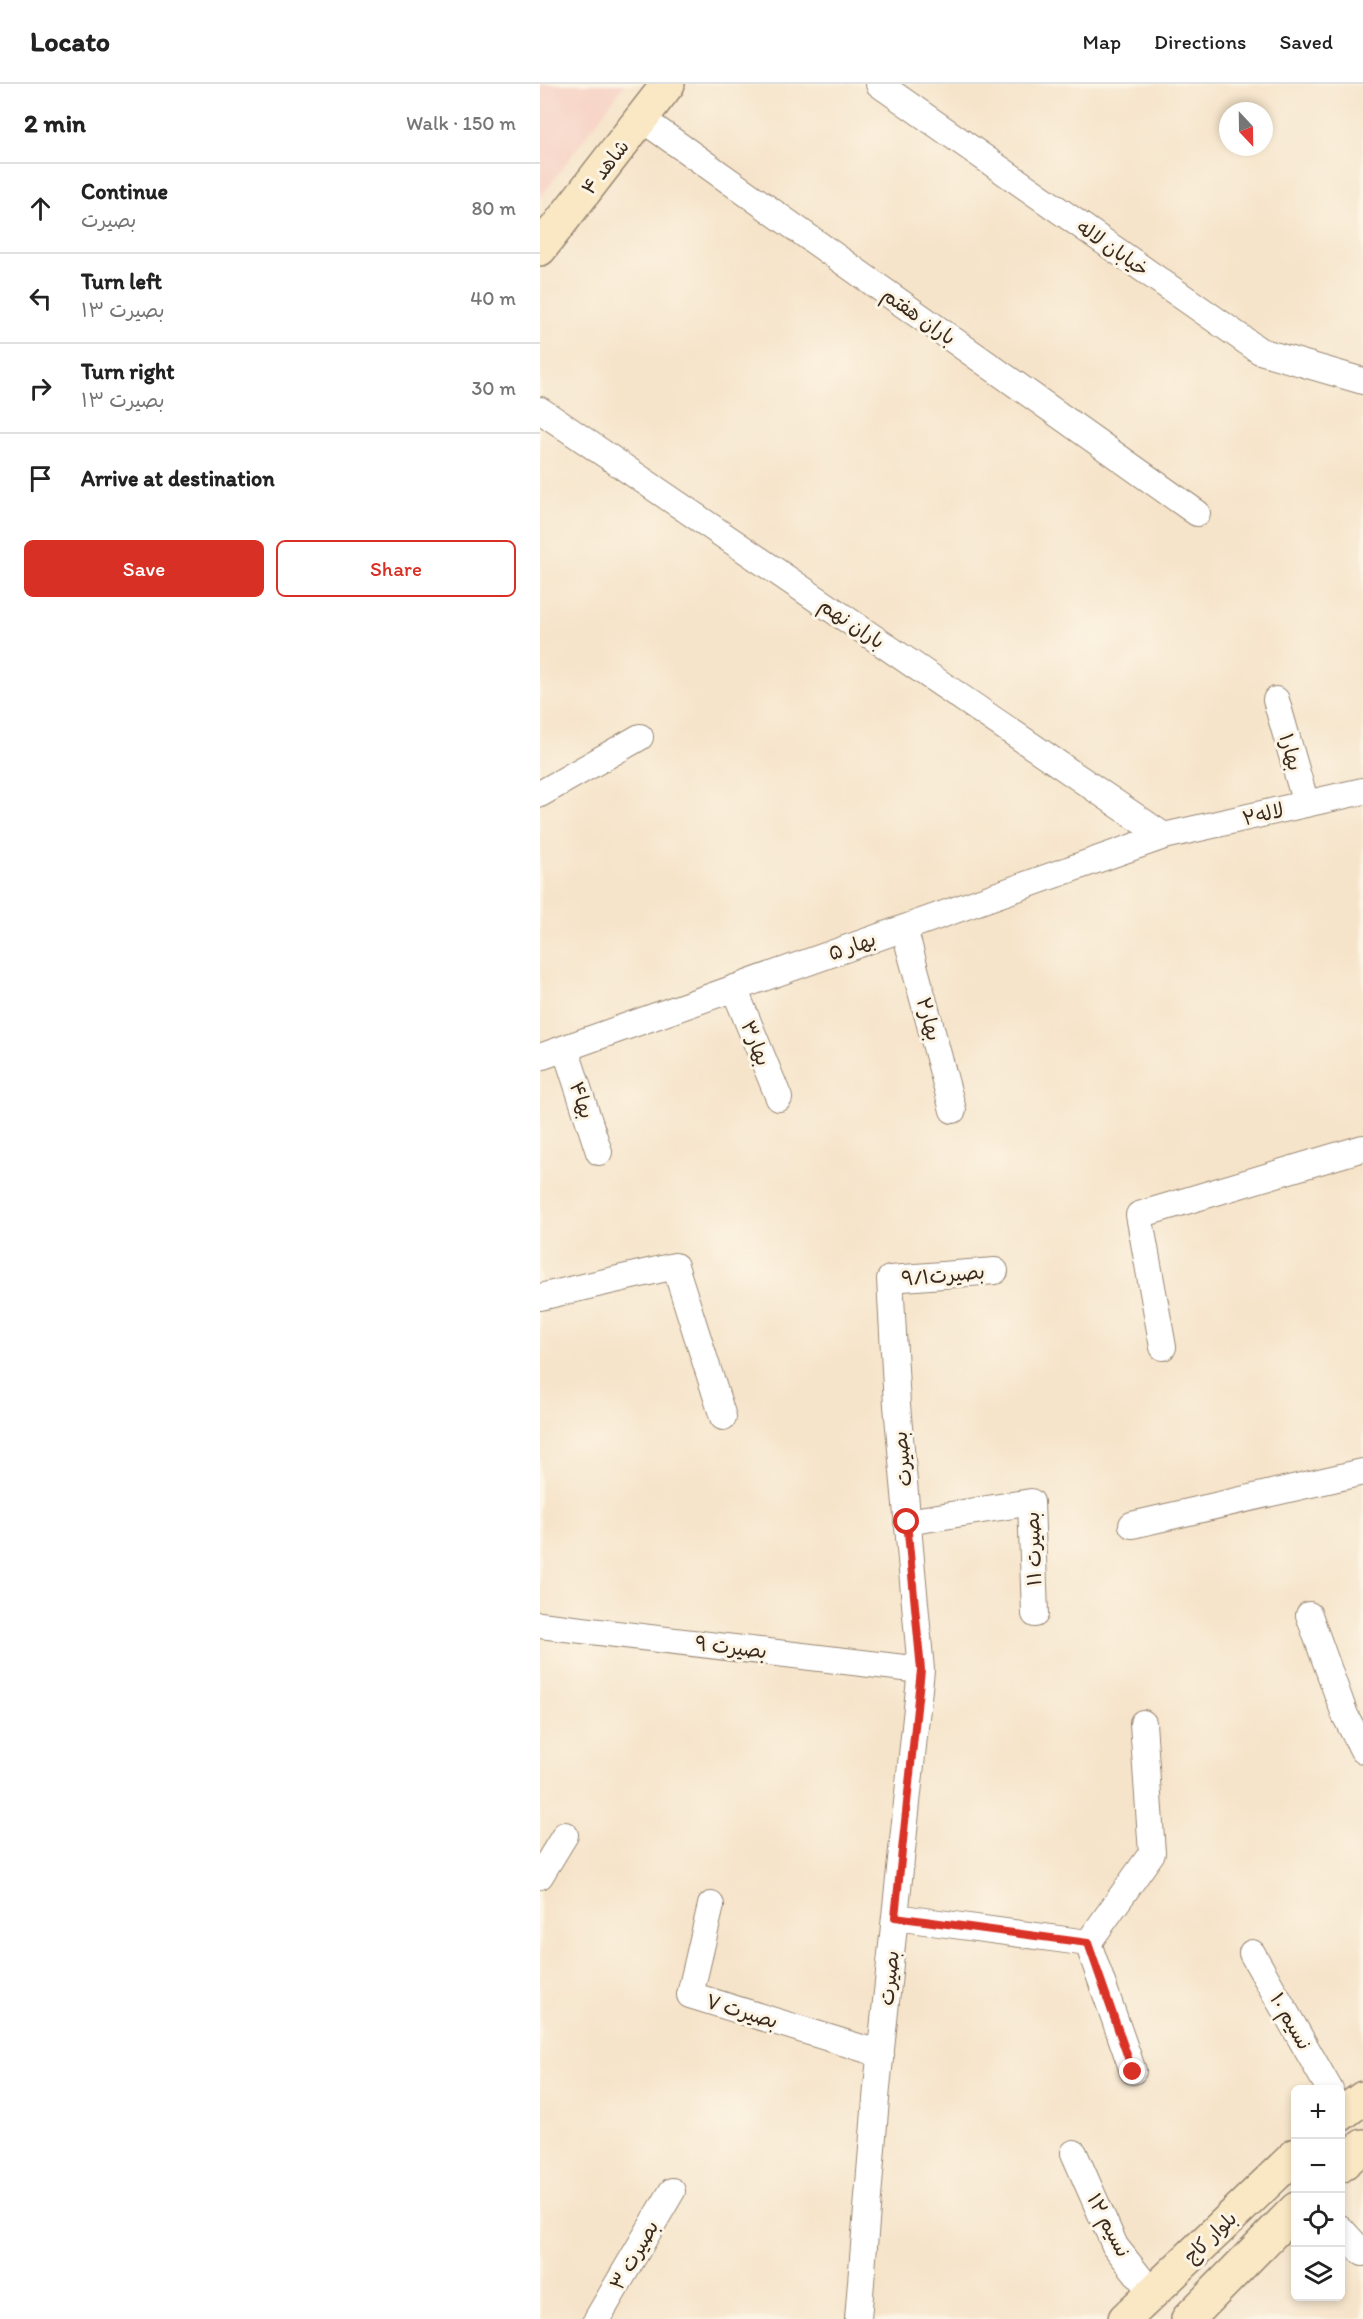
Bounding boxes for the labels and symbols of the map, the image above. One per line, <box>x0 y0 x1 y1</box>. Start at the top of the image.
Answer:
north arrow <box>1219 102 1273 156</box>
street label: شاهد ۴ <box>576 135 634 199</box>
street label: خیابان لاله <box>1073 215 1153 281</box>
street label: باران هفتم <box>876 282 960 352</box>
street label: باران نهم <box>813 592 889 656</box>
street label: بهار۱ <box>1274 731 1308 773</box>
street label: لاله۲ <box>1240 798 1286 830</box>
street label: بهار ۵ <box>825 927 879 965</box>
street label: بهار۲ <box>912 995 946 1043</box>
street label: بهار۳ <box>736 1017 776 1069</box>
street label: بها۴ <box>565 1078 599 1122</box>
street label: بصیرت۹/۱ <box>900 1259 986 1291</box>
street label: بصیرت <box>888 1430 916 1488</box>
route start <box>893 1508 919 1534</box>
street label: بصیرت ۱۱ <box>1020 1511 1046 1587</box>
street label: بصیرت ۹ <box>694 1631 768 1663</box>
street label: بصیرت <box>874 1949 904 2007</box>
street label: نسیم ۱۰ <box>1263 1988 1317 2055</box>
street label: بصیرت ۷ <box>703 1989 781 2033</box>
route end <box>1119 2058 1145 2084</box>
street label: نسیم ۱۲ <box>1080 2189 1136 2262</box>
street label: بلوار کاج <box>1178 2206 1243 2269</box>
street label: بصیرت ۳ <box>605 2216 663 2294</box>

